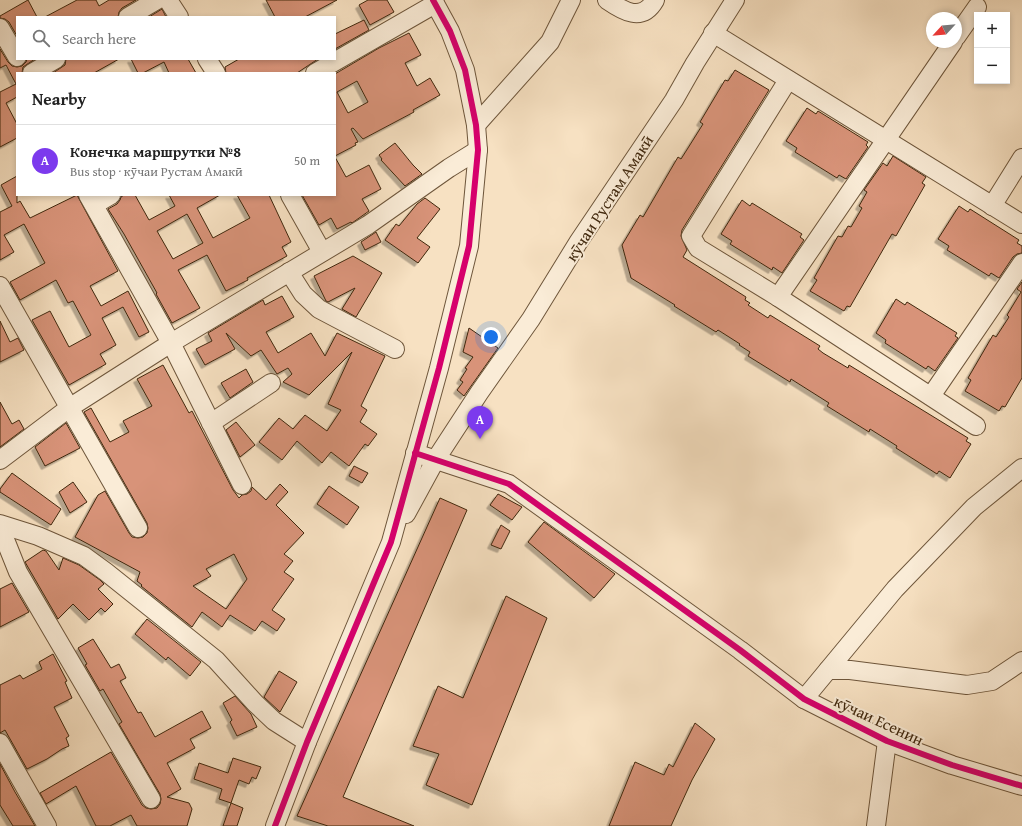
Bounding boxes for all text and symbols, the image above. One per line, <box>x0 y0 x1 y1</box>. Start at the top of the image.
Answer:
north arrow <box>926 12 962 48</box>
map controls <box>974 12 1010 84</box>
button: + <box>974 12 1010 48</box>
search box <box>16 16 336 60</box>
icon: search <box>30 27 52 49</box>
text: Search here <box>62 28 136 49</box>
button: − <box>974 48 1010 84</box>
text: Nearby <box>32 86 86 111</box>
street label: кӯчаи Рустам Амакӣ <box>559 130 659 266</box>
text: Конечка маршрутки №8 <box>70 141 241 162</box>
text: A <box>41 151 49 170</box>
text: 50 m <box>294 151 320 170</box>
text: Bus stop · кӯчаи Рустам Амакӣ <box>70 162 243 181</box>
your location <box>481 327 501 347</box>
pin: A <box>467 406 493 439</box>
street label: кӯчаи Есенин <box>830 689 928 751</box>

